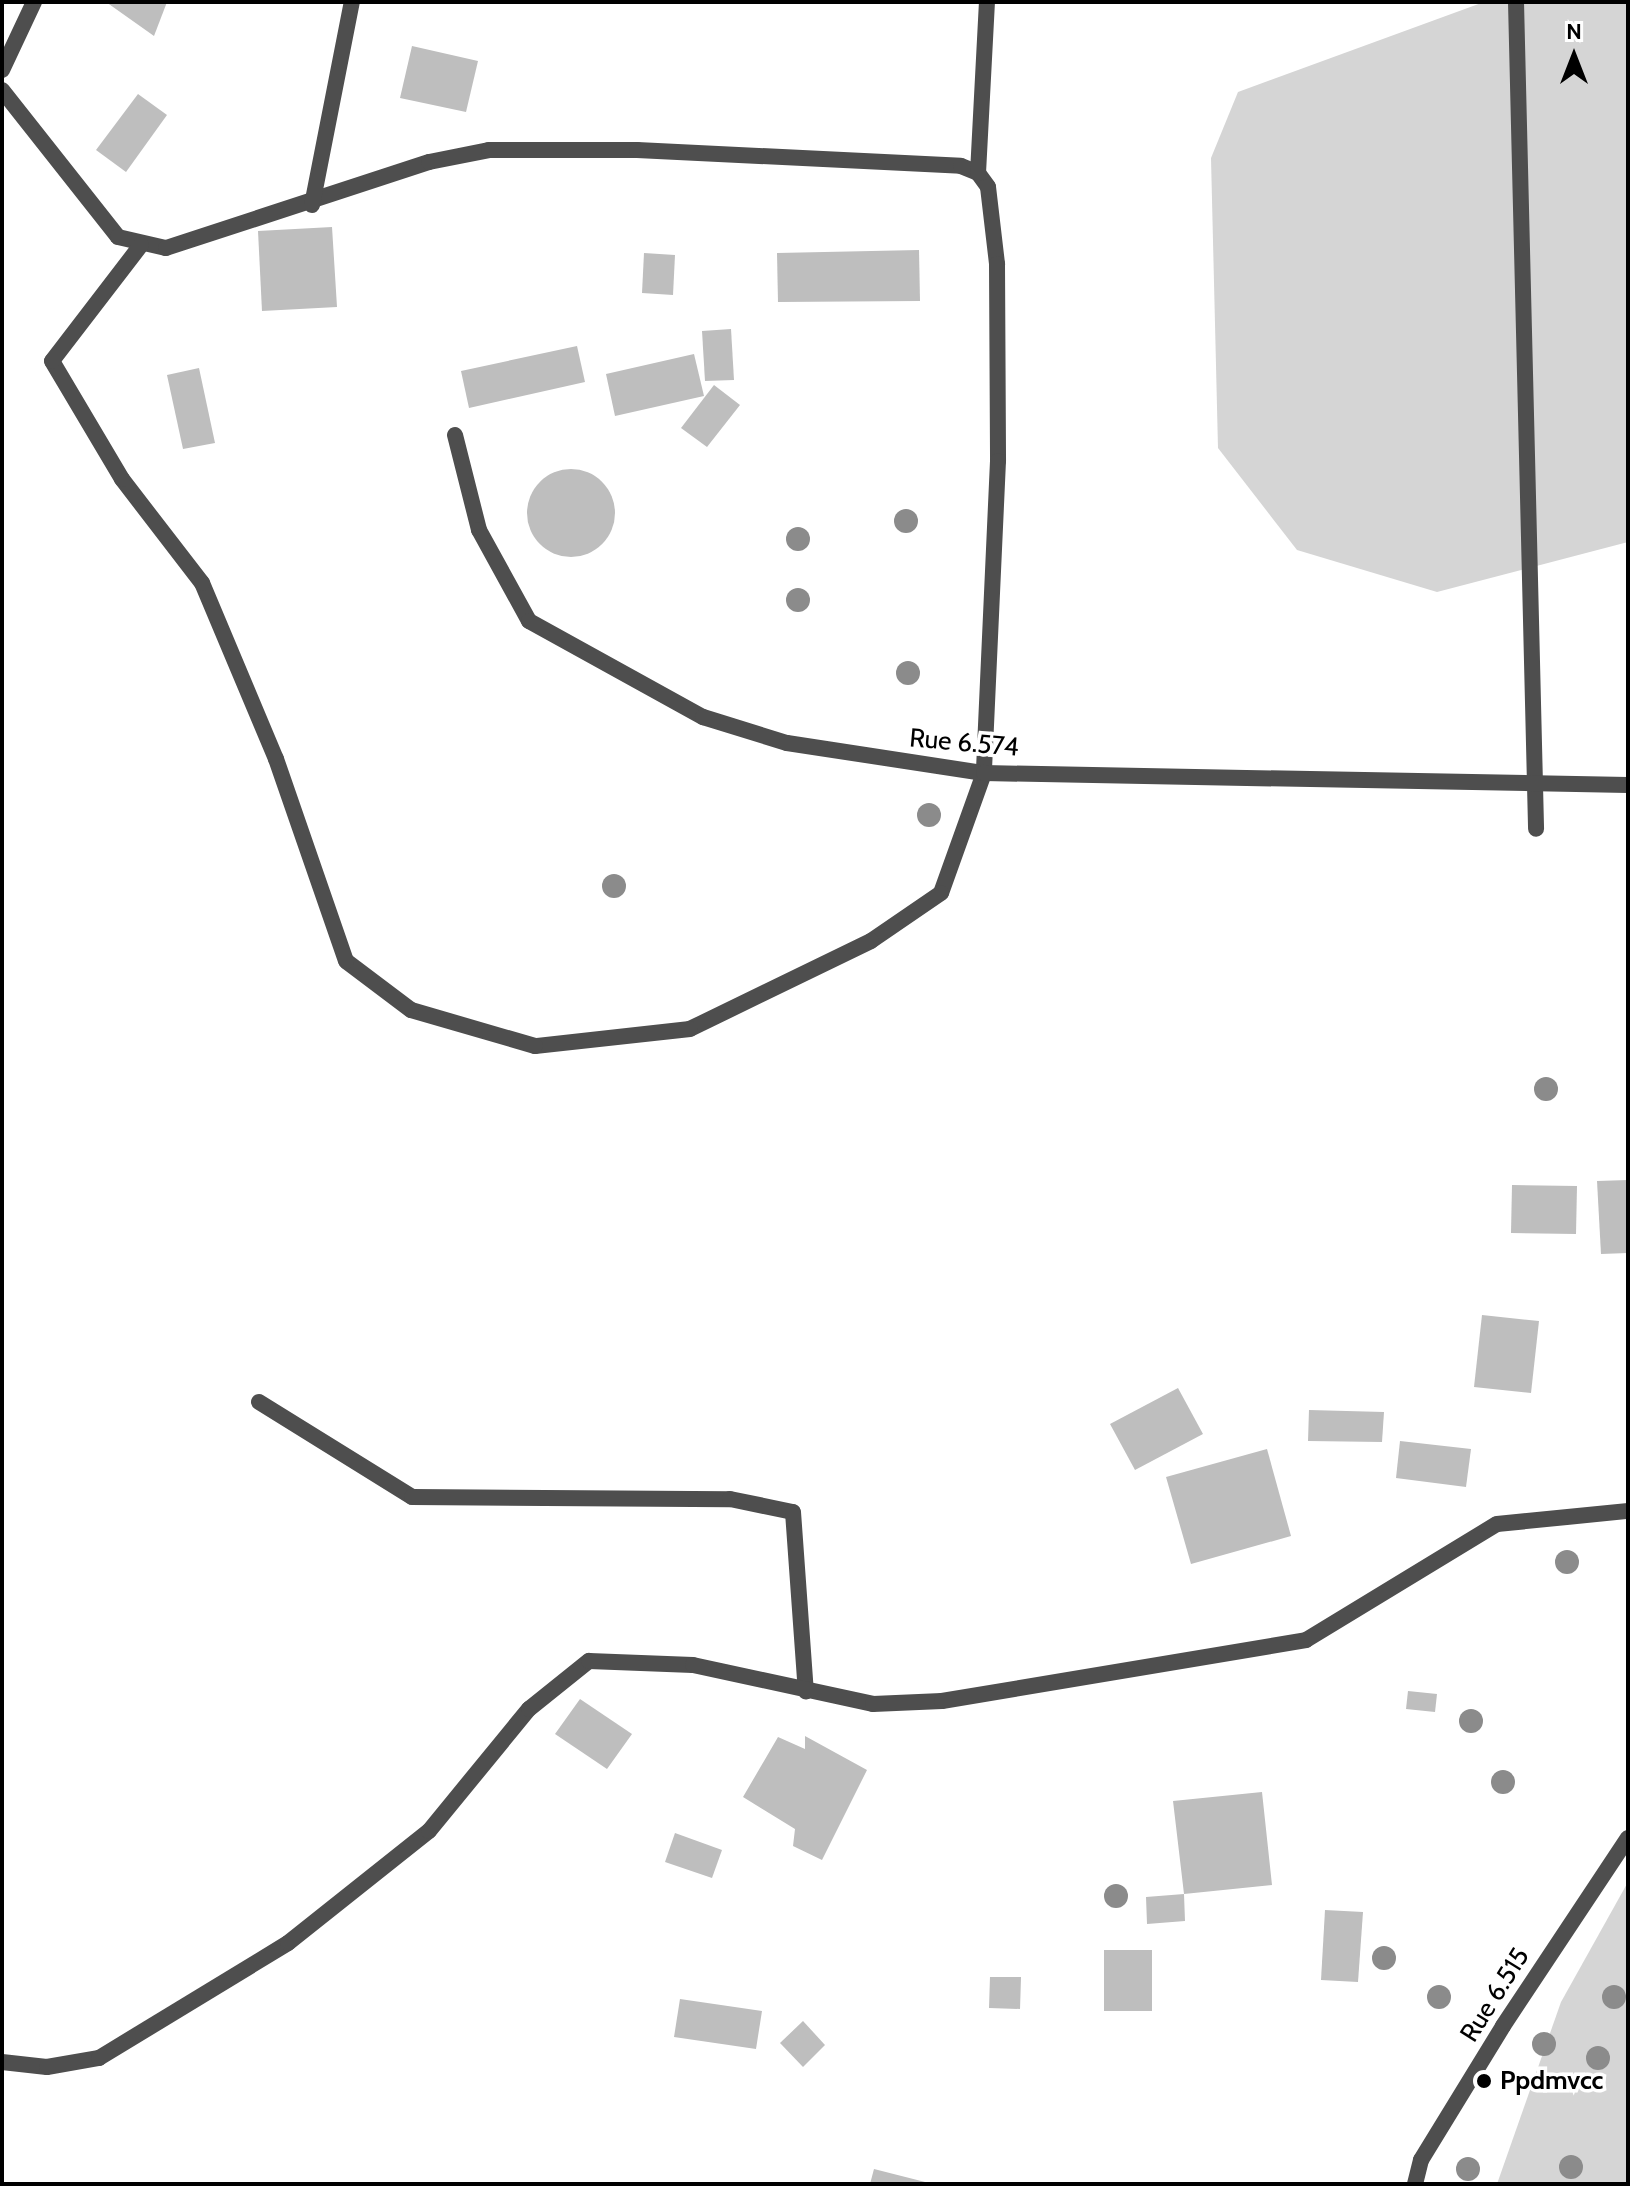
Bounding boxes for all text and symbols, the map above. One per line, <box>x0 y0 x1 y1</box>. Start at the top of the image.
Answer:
north arrow <box>1534 16 1614 96</box>
text: N <box>1566 18 1582 45</box>
street label: Rue 6.574 <box>908 723 1020 763</box>
street label: Rue 6.515 <box>1454 1942 1536 2048</box>
place label: Ppdmvcc <box>1500 2065 1603 2097</box>
marker: Ppdmvcc <box>1475 2072 1493 2090</box>

